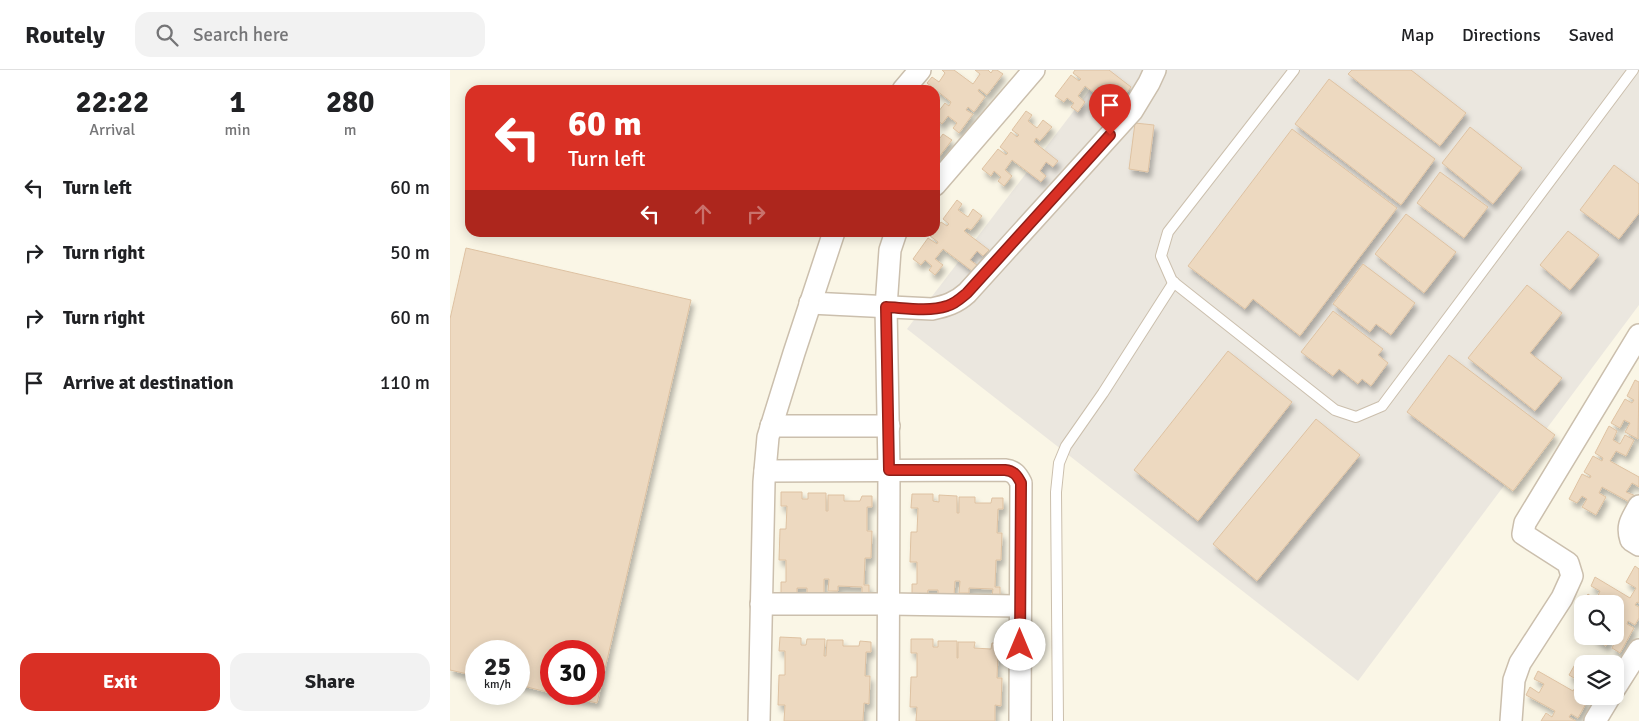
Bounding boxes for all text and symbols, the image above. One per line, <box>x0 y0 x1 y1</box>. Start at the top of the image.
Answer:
search box <box>135 12 485 57</box>
text: Routely <box>25 20 105 50</box>
icon: search <box>153 21 181 49</box>
text: Search here <box>193 23 289 47</box>
text: Map <box>1401 24 1434 46</box>
text: Directions <box>1462 24 1541 46</box>
text: Saved <box>1569 24 1614 46</box>
text: 22:22 <box>75 84 149 121</box>
text: 1 <box>229 84 246 121</box>
text: 280 <box>326 84 374 121</box>
pin <box>1089 84 1131 135</box>
icon: arrive <box>1096 91 1124 119</box>
text: 60 m <box>568 102 642 145</box>
icon: left <box>485 105 550 170</box>
text: Arrival <box>89 120 135 140</box>
text: min <box>225 120 250 140</box>
text: m <box>344 120 357 140</box>
text: Turn left <box>568 145 646 172</box>
icon: left <box>20 174 48 202</box>
text: Turn left <box>63 176 132 200</box>
text: 60 m <box>390 176 430 200</box>
icon: left <box>636 200 664 228</box>
icon: ahead <box>689 200 717 228</box>
icon: right <box>742 200 770 228</box>
icon: right <box>20 239 48 267</box>
text: Turn right <box>63 241 145 265</box>
text: 50 m <box>390 241 430 265</box>
icon: right <box>20 304 48 332</box>
text: Turn right <box>63 306 145 330</box>
text: 60 m <box>390 306 430 330</box>
icon: arrive <box>20 369 48 397</box>
text: Arrive at destination <box>63 371 234 395</box>
text: 110 m <box>380 371 430 395</box>
map controls <box>1574 595 1624 705</box>
button: search <box>1574 595 1624 645</box>
position arrow <box>993 618 1045 670</box>
speed limit sign: 30 <box>540 640 605 705</box>
text: 25 <box>484 651 511 682</box>
button: Exit <box>20 653 220 711</box>
button: Share <box>230 653 430 711</box>
button: layers <box>1574 655 1624 705</box>
text: km/h <box>484 677 511 692</box>

